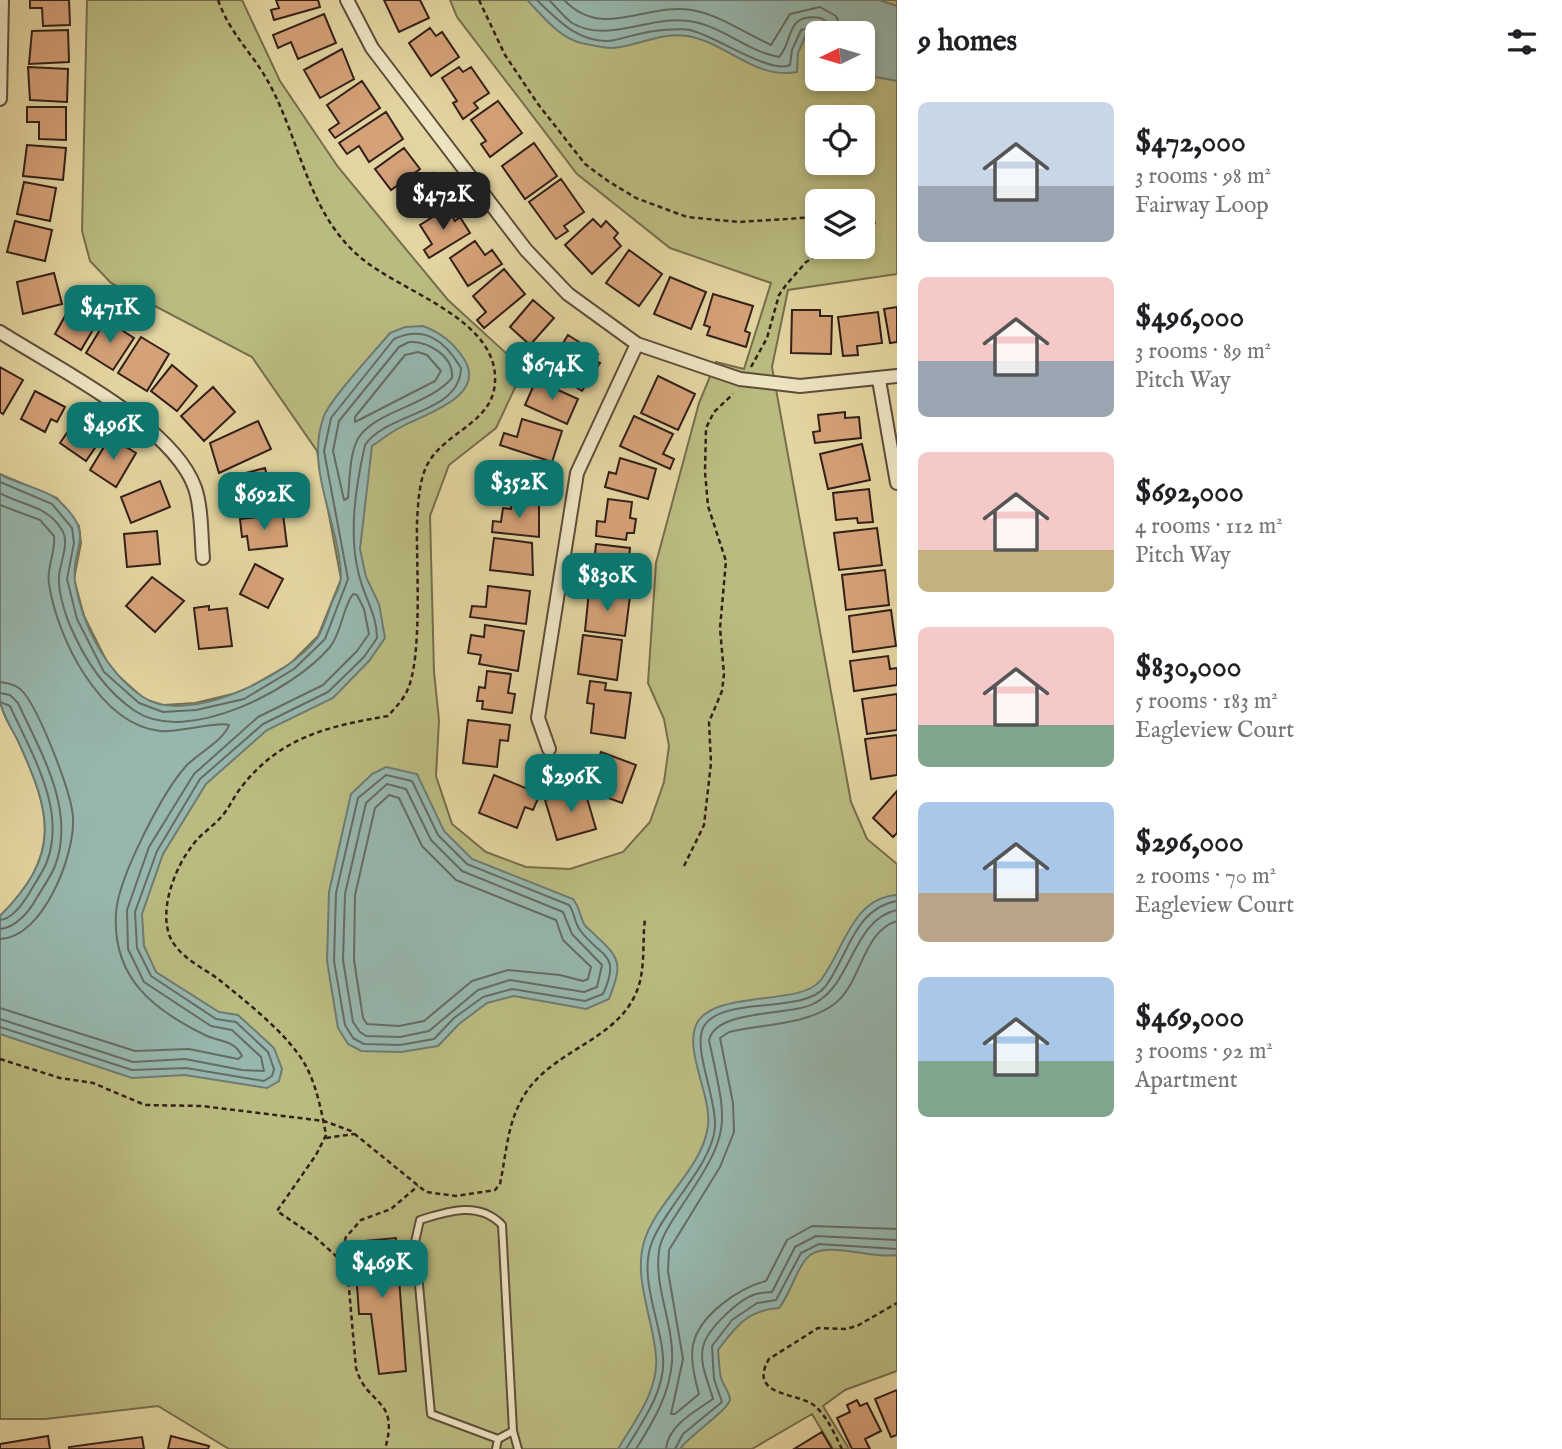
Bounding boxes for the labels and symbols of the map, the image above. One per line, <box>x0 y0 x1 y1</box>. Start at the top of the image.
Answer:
north arrow <box>805 21 875 91</box>
pin: $472K <box>394 173 492 232</box>
pin: $471K <box>61 286 159 345</box>
pin: $674K <box>503 342 601 402</box>
pin: $496K <box>64 402 162 462</box>
pin: $352K <box>470 461 568 520</box>
pin: $692K <box>215 472 313 532</box>
pin: $830K <box>558 554 656 613</box>
pin: $296K <box>522 754 620 814</box>
pin: $469K <box>333 1240 431 1300</box>

